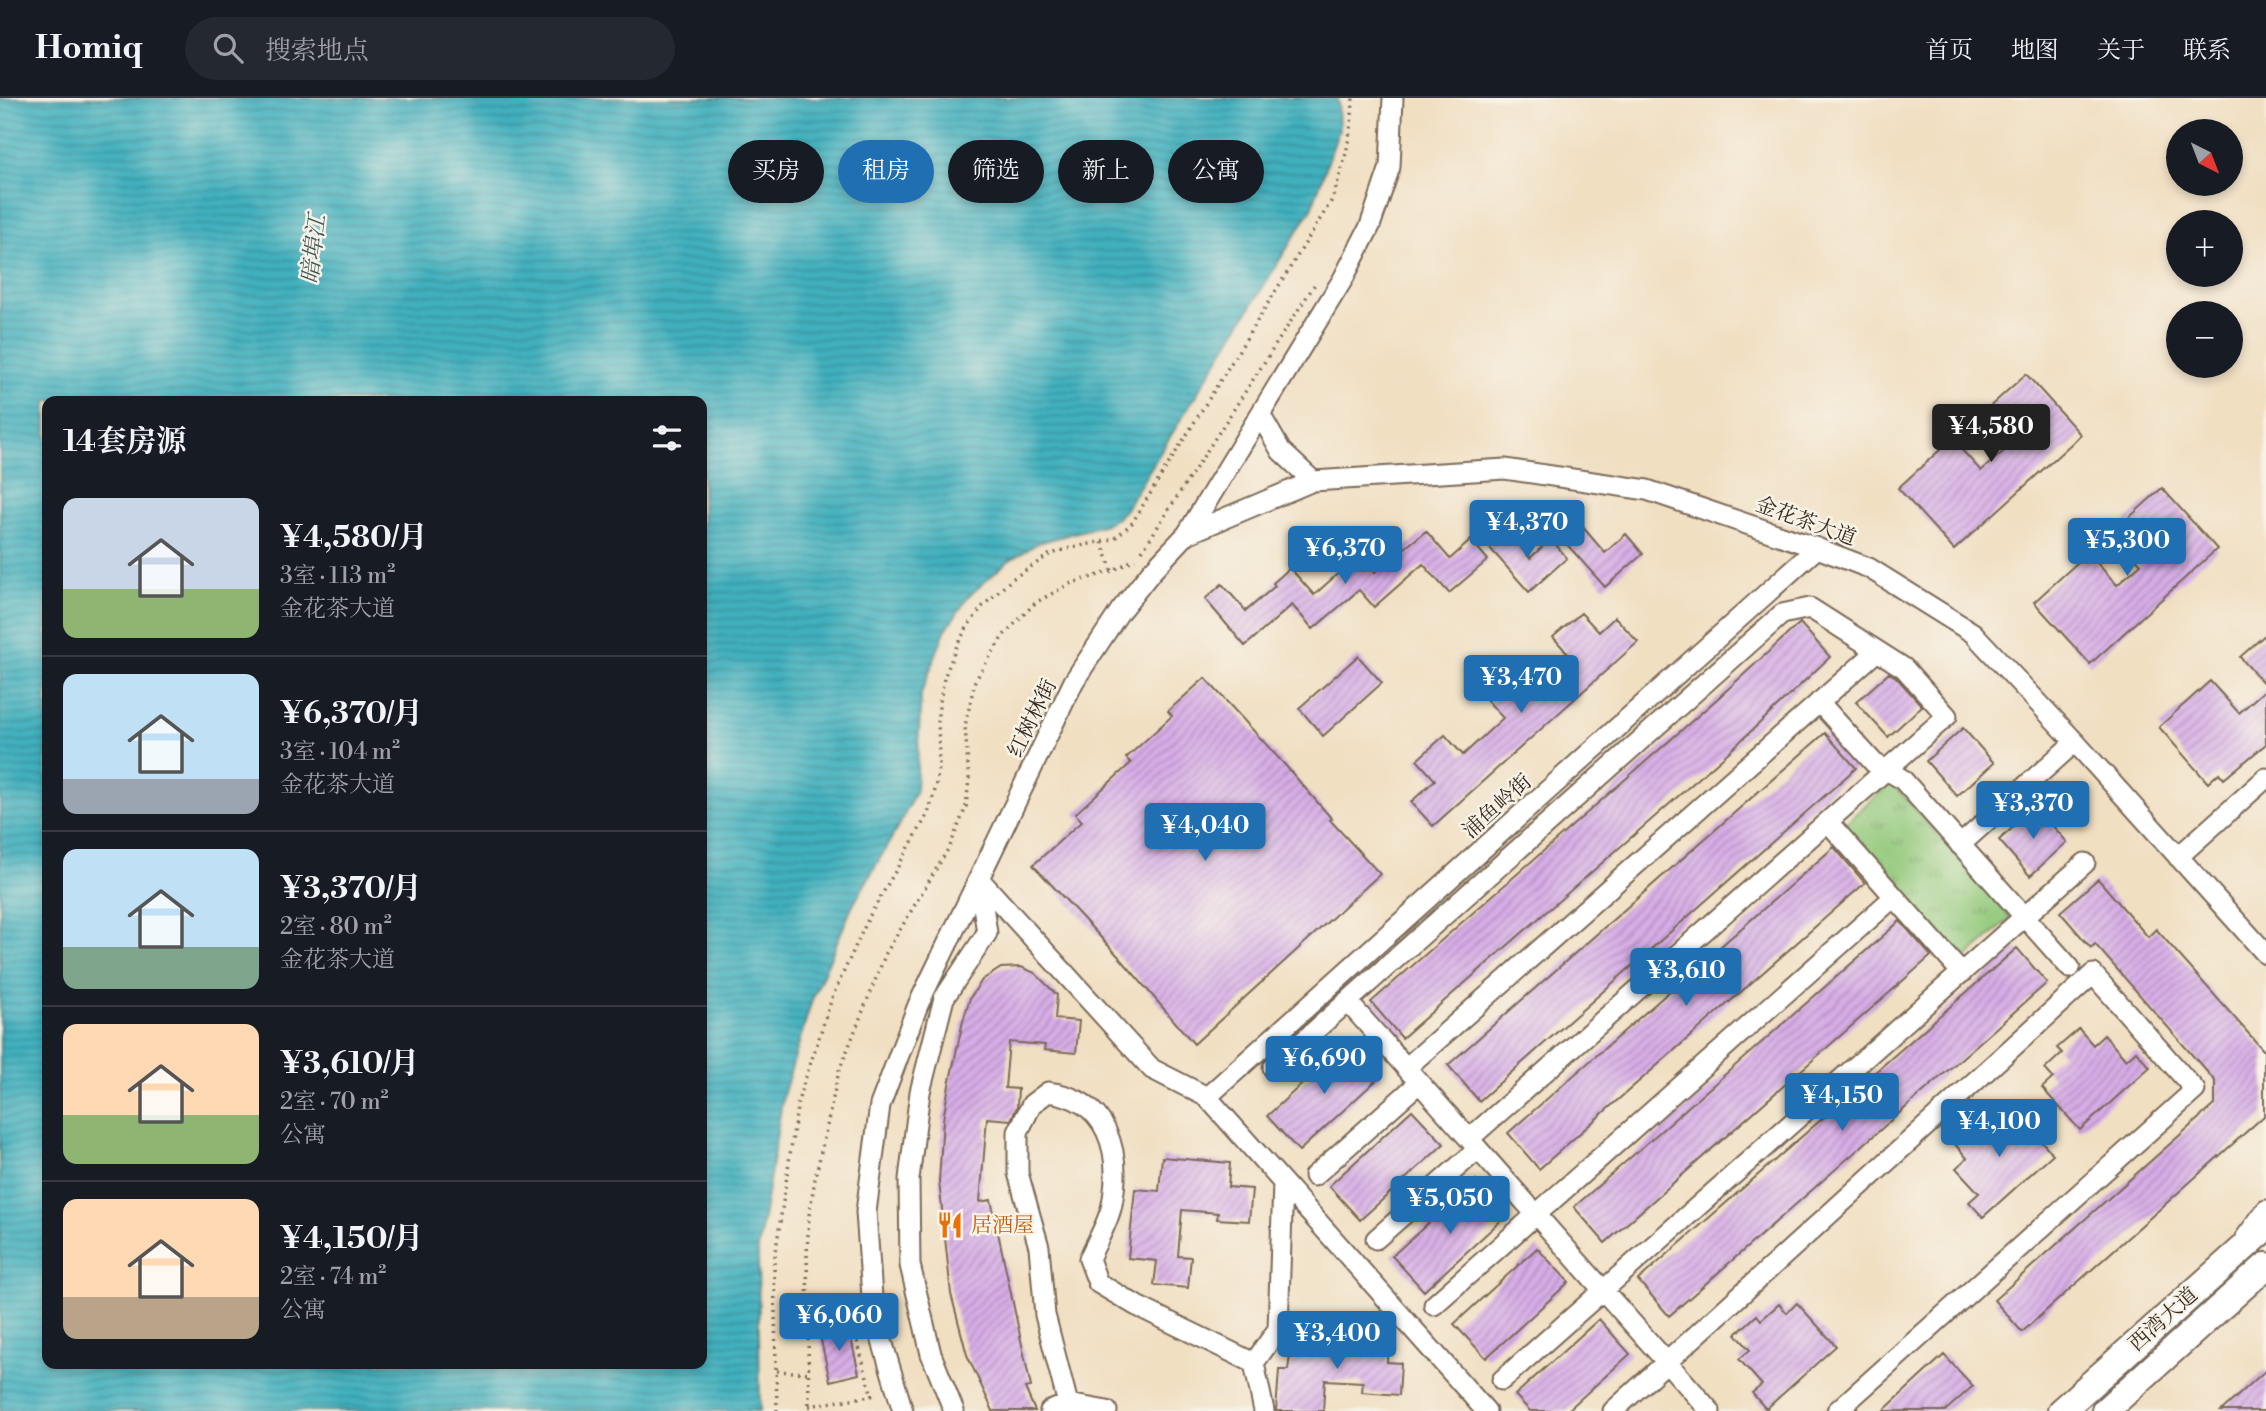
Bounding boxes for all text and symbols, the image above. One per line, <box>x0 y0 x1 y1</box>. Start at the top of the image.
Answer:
search box <box>185 17 675 80</box>
text: Homiq <box>35 28 143 69</box>
icon: search <box>209 29 247 67</box>
text: 搜索地点 <box>265 35 369 67</box>
text: 首页 <box>1925 36 1973 66</box>
text: 地图 <box>2011 36 2059 66</box>
text: 关于 <box>2097 36 2145 66</box>
text: 联系 <box>2183 36 2231 66</box>
north arrow <box>2166 119 2244 196</box>
map controls <box>2166 119 2243 378</box>
chip: 买房 <box>728 140 824 203</box>
chip: 租房 <box>838 140 934 203</box>
chip: 筛选 <box>948 140 1044 203</box>
chip: 新上 <box>1058 140 1154 203</box>
chip: 公寓 <box>1168 140 1264 203</box>
water label: 暗埠江 <box>296 210 332 285</box>
button: + <box>2166 210 2243 287</box>
button: − <box>2166 301 2243 378</box>
pin: ¥4,580 <box>1934 404 2048 464</box>
text: ¥4,580 <box>1948 413 2034 441</box>
icon: filters <box>648 419 686 457</box>
text: 14套房源 <box>63 423 186 461</box>
street label: 金花茶大道 <box>1752 492 1859 552</box>
pin: ¥4,370 <box>1470 500 1584 560</box>
text: ¥4,370 <box>1486 509 1568 537</box>
pin: ¥5,300 <box>2070 518 2184 578</box>
text: ¥4,580/月 <box>280 519 428 557</box>
icon: home <box>119 526 203 610</box>
pin: ¥6,370 <box>1288 526 1402 586</box>
text: ¥5,300 <box>2084 527 2170 555</box>
text: ¥6,370 <box>1304 535 1386 563</box>
text: 3室 · 113 m² <box>280 562 395 590</box>
text: 金花茶大道 <box>280 595 395 623</box>
pin: ¥3,470 <box>1464 656 1578 715</box>
text: ¥3,470 <box>1480 664 1562 692</box>
street label: 红树林街 <box>1003 675 1063 762</box>
text: ¥6,370/月 <box>280 695 423 733</box>
icon: home <box>119 702 203 786</box>
text: 3室 · 104 m² <box>280 738 400 766</box>
street label: 浦鱼岭街 <box>1458 769 1538 845</box>
text: 金花茶大道 <box>280 771 395 799</box>
pin: ¥3,370 <box>1976 782 2090 841</box>
text: ¥3,370 <box>1992 790 2074 818</box>
pin: ¥4,040 <box>1148 804 1262 863</box>
text: ¥4,040 <box>1161 812 1249 840</box>
text: ¥3,370/月 <box>280 870 422 908</box>
icon: home <box>119 877 203 961</box>
text: 2室 · 80 m² <box>280 913 392 941</box>
text: 金花茶大道 <box>280 946 395 974</box>
pin: ¥3,610 <box>1629 948 1743 1008</box>
text: ¥3,610 <box>1646 957 1726 985</box>
pin: ¥6,690 <box>1267 1037 1381 1096</box>
text: ¥3,610/月 <box>280 1045 419 1083</box>
text: ¥6,690 <box>1282 1045 1366 1073</box>
icon: home <box>119 1052 203 1136</box>
pin: ¥4,150 <box>1785 1074 1899 1133</box>
text: ¥4,150 <box>1801 1082 1883 1110</box>
text: 2室 · 70 m² <box>280 1088 389 1116</box>
pin: ¥4,100 <box>1942 1100 2056 1159</box>
text: ¥4,100 <box>1957 1108 2041 1136</box>
text: 公寓 <box>280 1121 326 1149</box>
pin: ¥5,050 <box>1393 1176 1507 1236</box>
text: ¥5,050 <box>1407 1185 1493 1213</box>
restaurant icon: 居酒屋 <box>935 1210 965 1240</box>
place label: 居酒屋 <box>971 1213 1034 1239</box>
text: ¥4,150/月 <box>280 1220 423 1258</box>
icon: home <box>119 1227 203 1311</box>
text: 2室 · 74 m² <box>280 1263 386 1291</box>
street label: 西湾大道 <box>2124 1282 2204 1358</box>
pin: ¥6,060 <box>782 1294 896 1353</box>
text: 公寓 <box>280 1296 326 1324</box>
text: ¥6,060 <box>795 1302 883 1330</box>
pin: ¥3,400 <box>1280 1312 1394 1371</box>
text: ¥3,400 <box>1293 1320 1381 1348</box>

